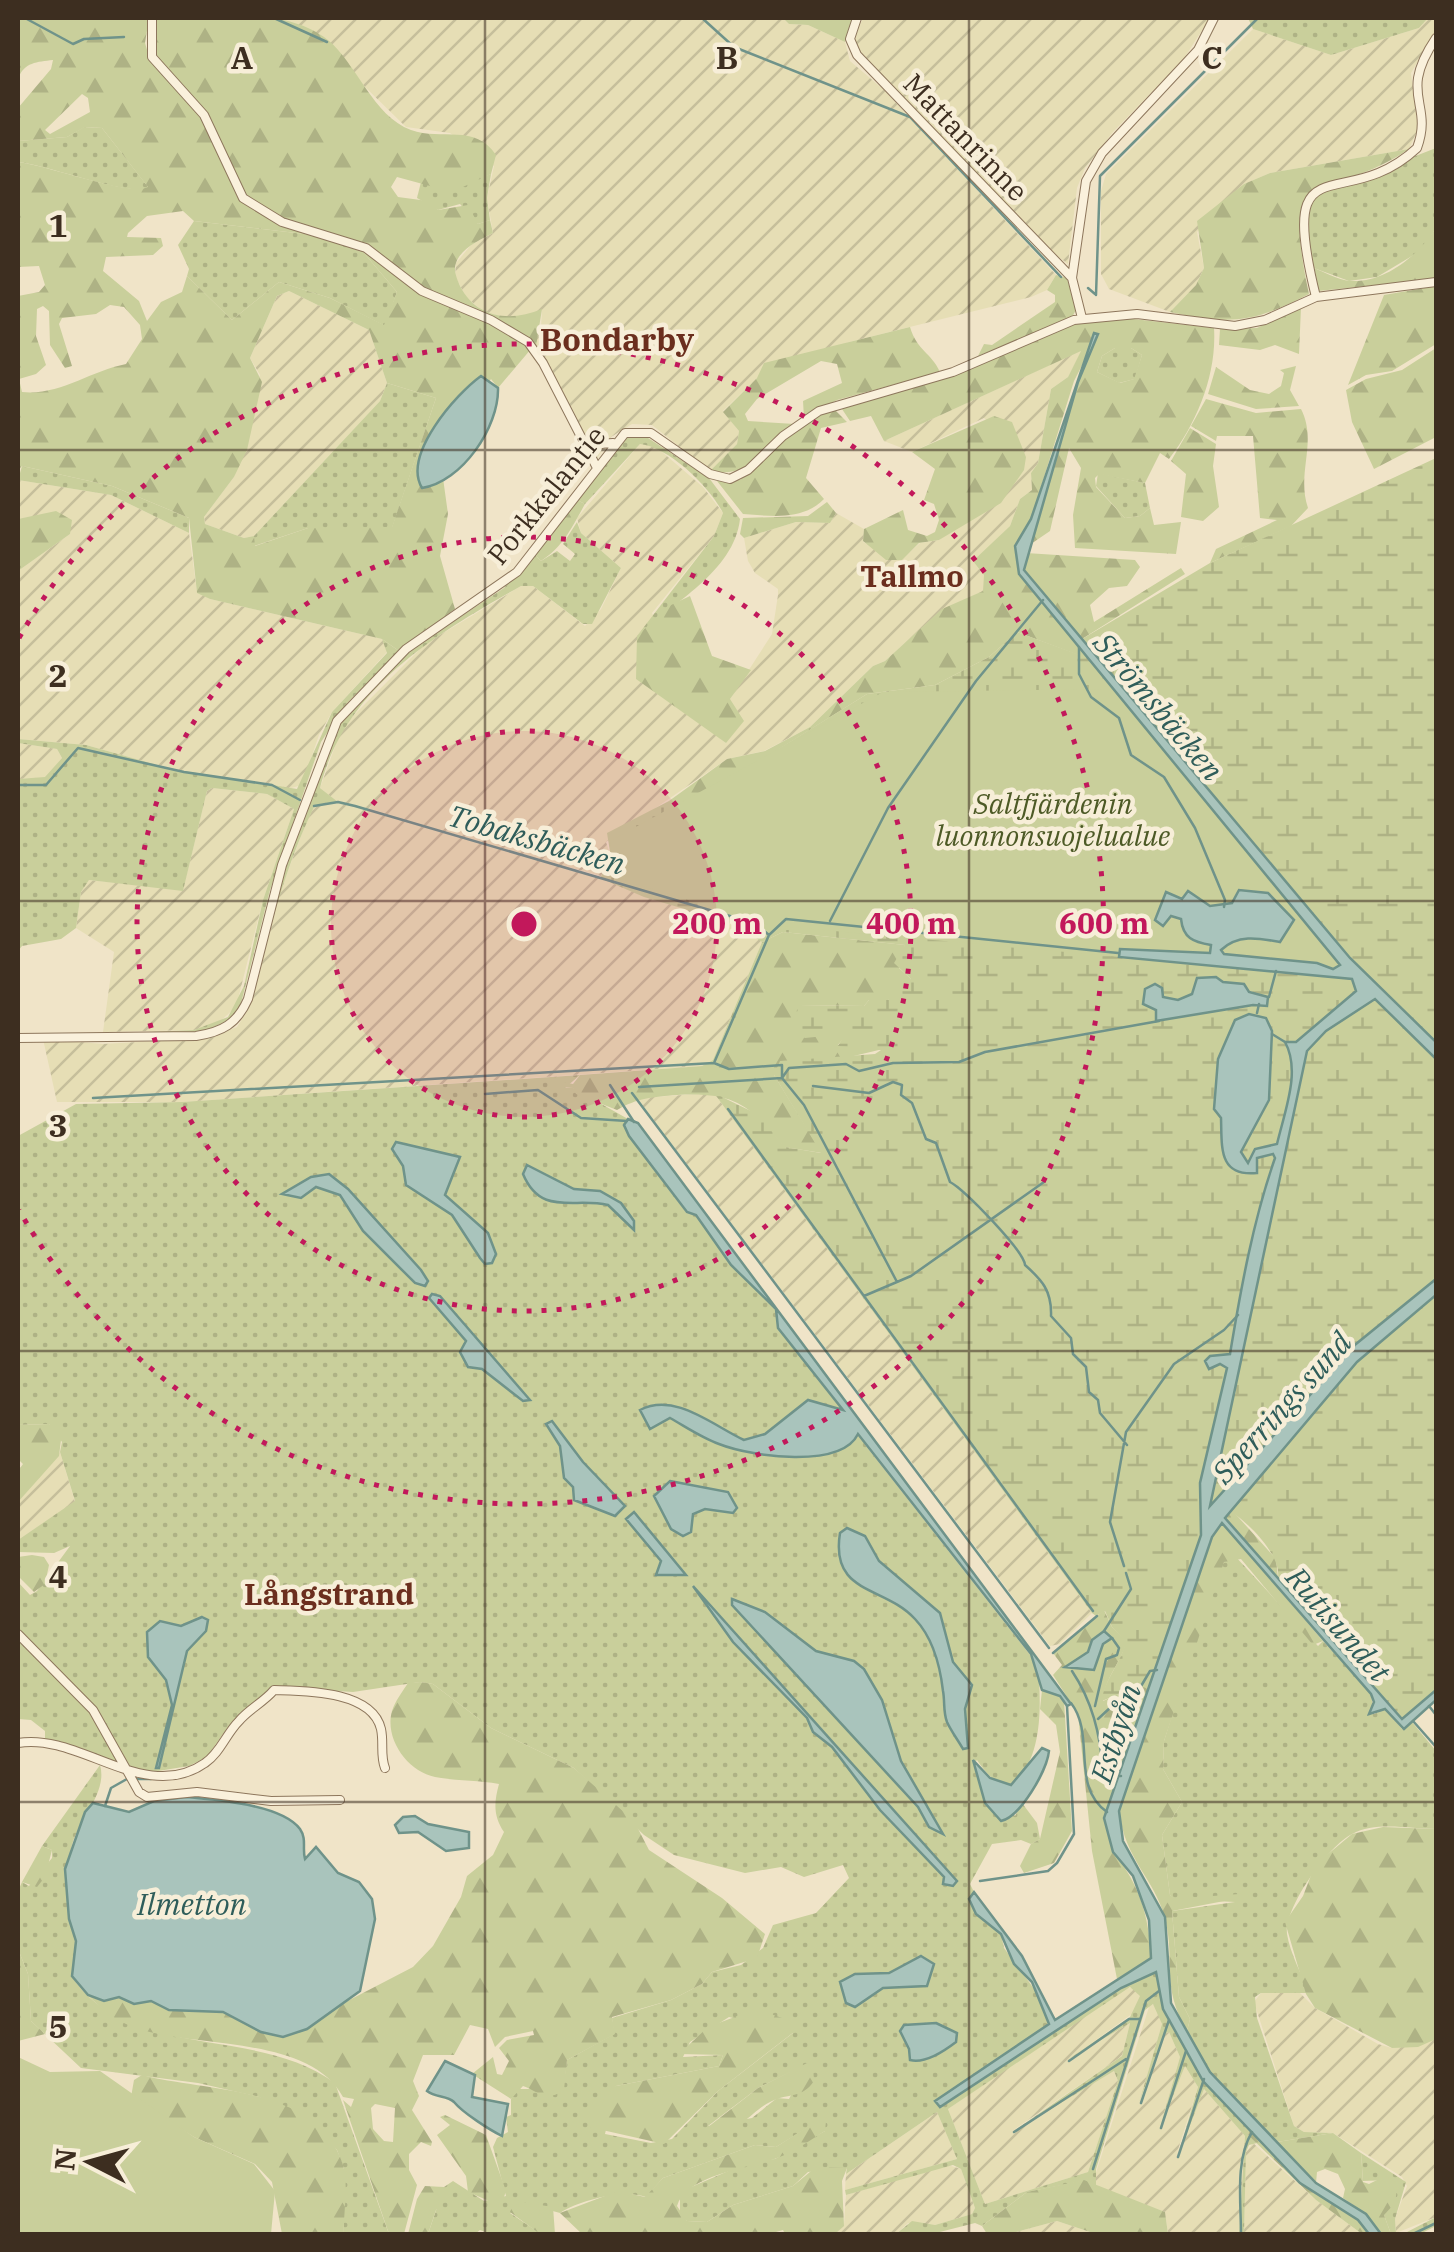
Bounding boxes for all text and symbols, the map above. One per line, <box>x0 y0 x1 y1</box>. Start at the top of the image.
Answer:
text: A <box>231 36 253 78</box>
text: B <box>716 36 738 78</box>
text: C <box>1201 36 1223 78</box>
street label: Mattanrinne <box>896 65 1036 209</box>
text: 1 <box>48 204 68 246</box>
district label: Bondarby <box>540 318 695 360</box>
street label: Porkkalantie <box>479 418 613 572</box>
district label: Tallmo <box>860 556 964 595</box>
water label: Strömsbäcken <box>1085 623 1232 788</box>
text: 2 <box>48 654 68 696</box>
park label: Saltfjärdenin luonnonsuojelualue <box>936 785 1171 854</box>
water label: Tobaksbäcken <box>444 795 630 883</box>
text: 200 m <box>672 903 762 942</box>
text: 400 m <box>866 903 956 942</box>
text: 600 m <box>1059 903 1149 942</box>
centre of rings <box>506 906 542 942</box>
text: 3 <box>48 1104 68 1146</box>
water label: Sperrings sund <box>1202 1323 1360 1492</box>
text: 4 <box>48 1555 68 1597</box>
water label: Rutisundet <box>1278 1558 1401 1691</box>
district label: Långstrand <box>244 1574 414 1613</box>
water label: Estbyån <box>1080 1679 1149 1788</box>
water label: Ilmetton <box>136 1884 247 1923</box>
text: 5 <box>48 2005 68 2047</box>
north arrow <box>40 2112 140 2212</box>
text: N <box>45 2146 84 2172</box>

